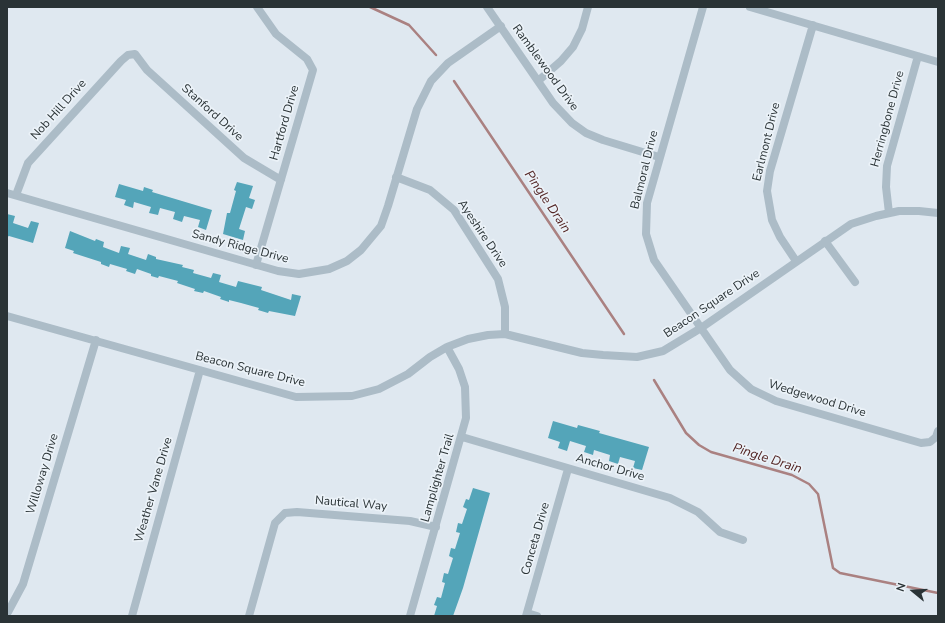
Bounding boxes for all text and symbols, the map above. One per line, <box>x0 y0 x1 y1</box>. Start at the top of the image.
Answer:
street label: Ramblewood Drive <box>509 22 581 114</box>
street label: Herringbone Drive <box>868 69 908 169</box>
street label: Nob Hill Drive <box>28 77 90 143</box>
street label: Stanford Drive <box>178 82 246 144</box>
street label: Hartford Drive <box>267 84 303 162</box>
street label: Earlmont Drive <box>750 101 784 183</box>
street label: Balmoral Drive <box>628 129 662 211</box>
water label: Pingle Drain <box>520 168 574 236</box>
street label: Ayeshire Drive <box>454 197 510 271</box>
street label: Sandy Ridge Drive <box>190 227 290 267</box>
street label: Beacon Square Drive <box>661 267 763 341</box>
street label: Beacon Square Drive <box>194 349 306 391</box>
street label: Wedgewood Drive <box>767 377 867 421</box>
street label: Willoway Drive <box>24 432 62 516</box>
street label: Lamplighter Trail <box>418 432 458 524</box>
street label: Weather Vane Drive <box>132 436 176 544</box>
water label: Pingle Drain <box>730 440 804 478</box>
street label: Anchor Drive <box>574 451 646 485</box>
street label: Nautical Way <box>314 494 388 514</box>
street label: Conceta Drive <box>519 501 553 577</box>
north arrow <box>893 571 933 611</box>
text: N <box>893 581 910 593</box>

